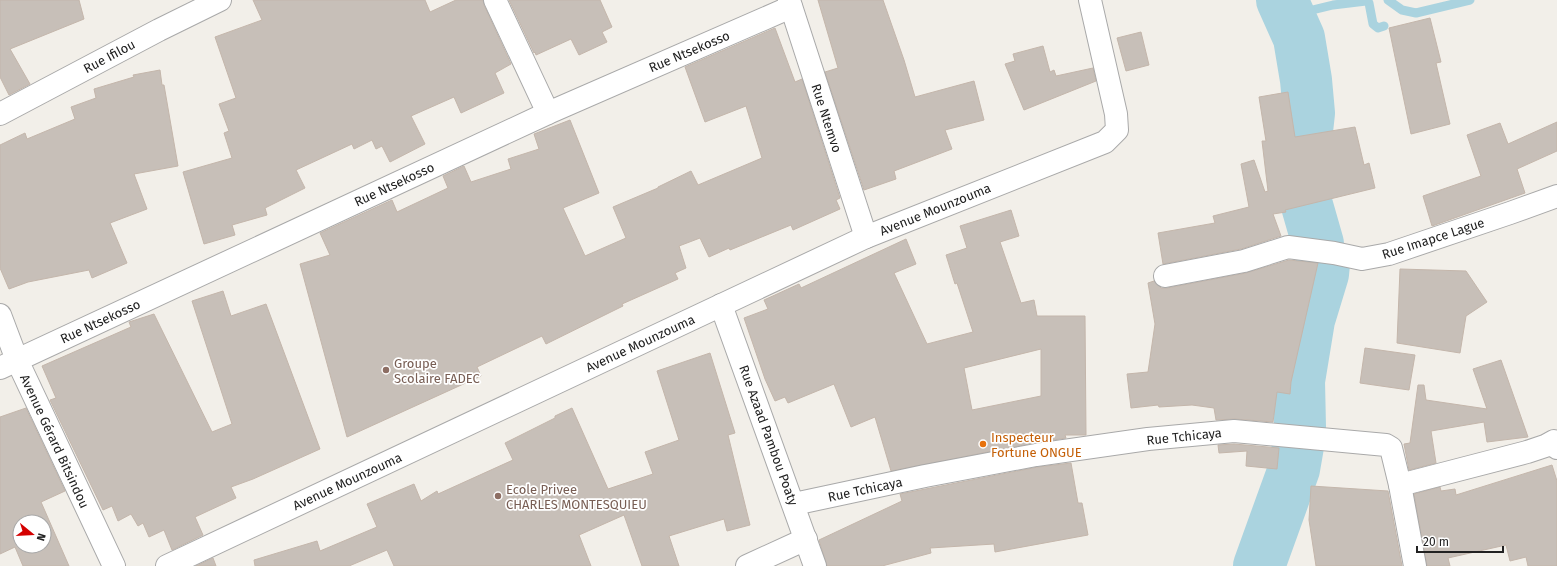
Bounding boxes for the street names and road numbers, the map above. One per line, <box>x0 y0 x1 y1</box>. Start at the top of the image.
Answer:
street label: Rue Ntsekosso <box>646 28 732 75</box>
street label: Rue Ifilou <box>81 37 138 76</box>
street label: Rue Ntemvo <box>808 82 845 154</box>
street label: Rue Ntsekosso <box>352 159 437 210</box>
street label: Avenue Mounzouma <box>877 180 993 239</box>
street label: Rue Imapce Lague <box>1380 215 1486 262</box>
street label: Rue Ntsekosso <box>58 296 143 347</box>
street label: Avenue Mounzouma <box>583 312 697 375</box>
street label: Rue Azaad Pambou Poaty <box>736 363 801 508</box>
street label: Avenue Gérard Bitsindou <box>17 372 92 511</box>
street label: Rue Tchicaya <box>1146 425 1222 448</box>
street label: Avenue Mounzouma <box>290 450 404 513</box>
street label: Rue Tchicaya <box>827 474 904 505</box>

